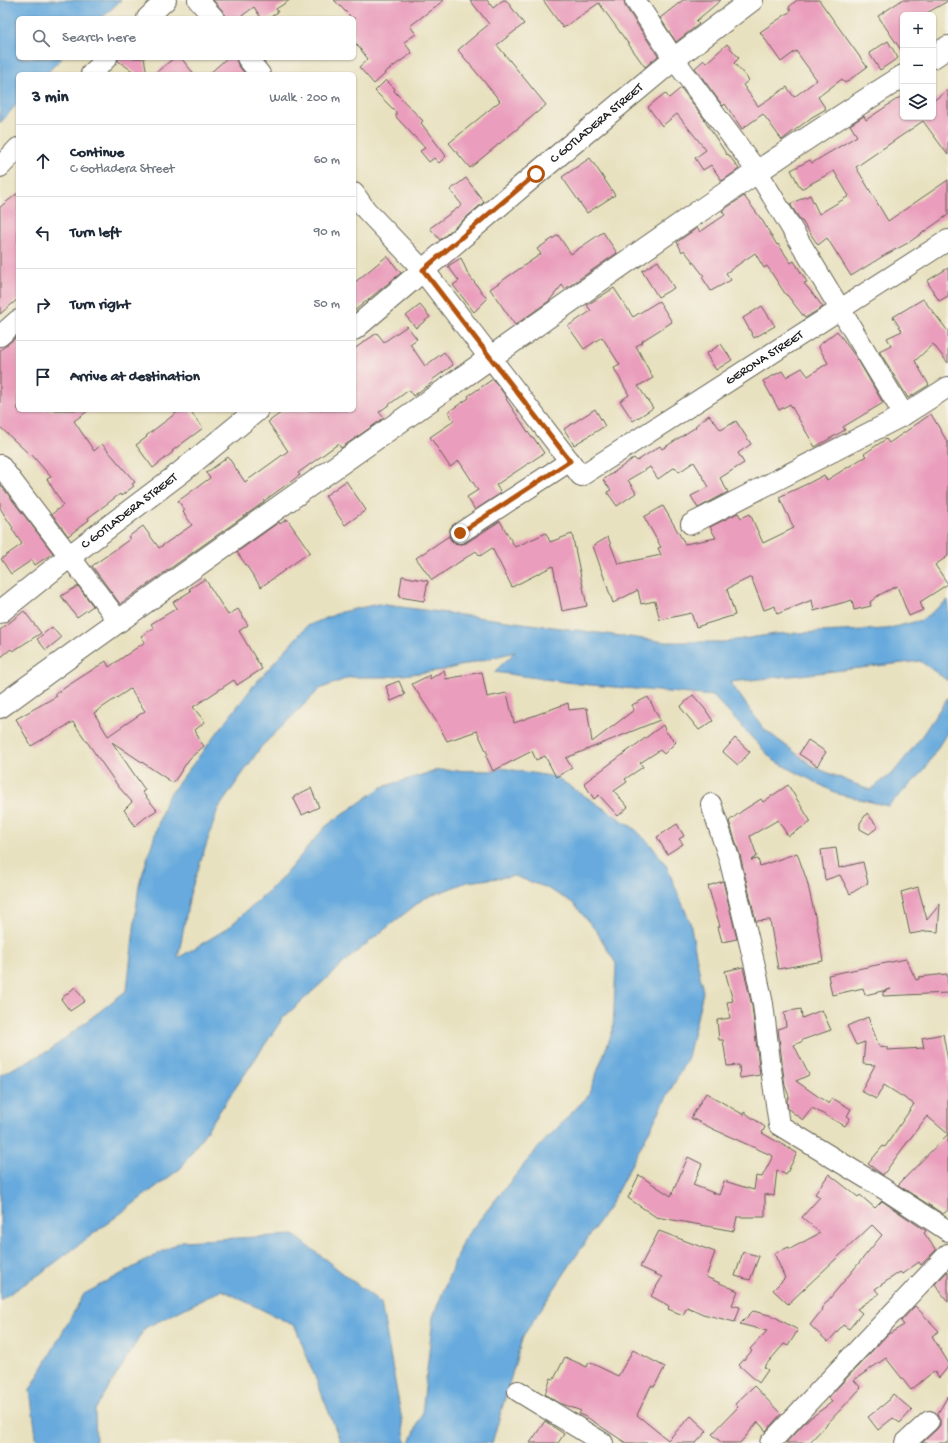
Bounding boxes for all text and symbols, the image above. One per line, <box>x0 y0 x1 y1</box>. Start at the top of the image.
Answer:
map controls <box>900 12 936 120</box>
button: + <box>900 12 936 48</box>
search box <box>16 16 356 60</box>
icon: search <box>30 27 52 49</box>
text: Search here <box>62 29 136 47</box>
button: − <box>900 48 936 84</box>
street label: C GOTLADERA STREET <box>547 80 647 167</box>
button: layers <box>900 84 936 120</box>
text: 3 min <box>32 88 69 108</box>
text: Walk · 200 m <box>269 91 340 106</box>
text: Continue <box>70 144 124 162</box>
icon: ahead <box>32 150 54 172</box>
text: 60 m <box>314 153 340 168</box>
text: C Gotladera Street <box>70 162 174 177</box>
route start <box>527 165 545 183</box>
icon: left <box>32 222 54 244</box>
text: Turn left <box>70 224 121 242</box>
text: 90 m <box>314 225 340 240</box>
icon: right <box>32 294 54 316</box>
text: Turn right <box>70 296 130 314</box>
text: 50 m <box>313 297 340 312</box>
street label: GERONA STREET <box>723 327 807 388</box>
icon: arrive <box>32 366 54 388</box>
text: Arrive at destination <box>70 368 200 386</box>
street label: C GOTLADERA STREET <box>78 469 181 552</box>
route end <box>451 524 469 542</box>

